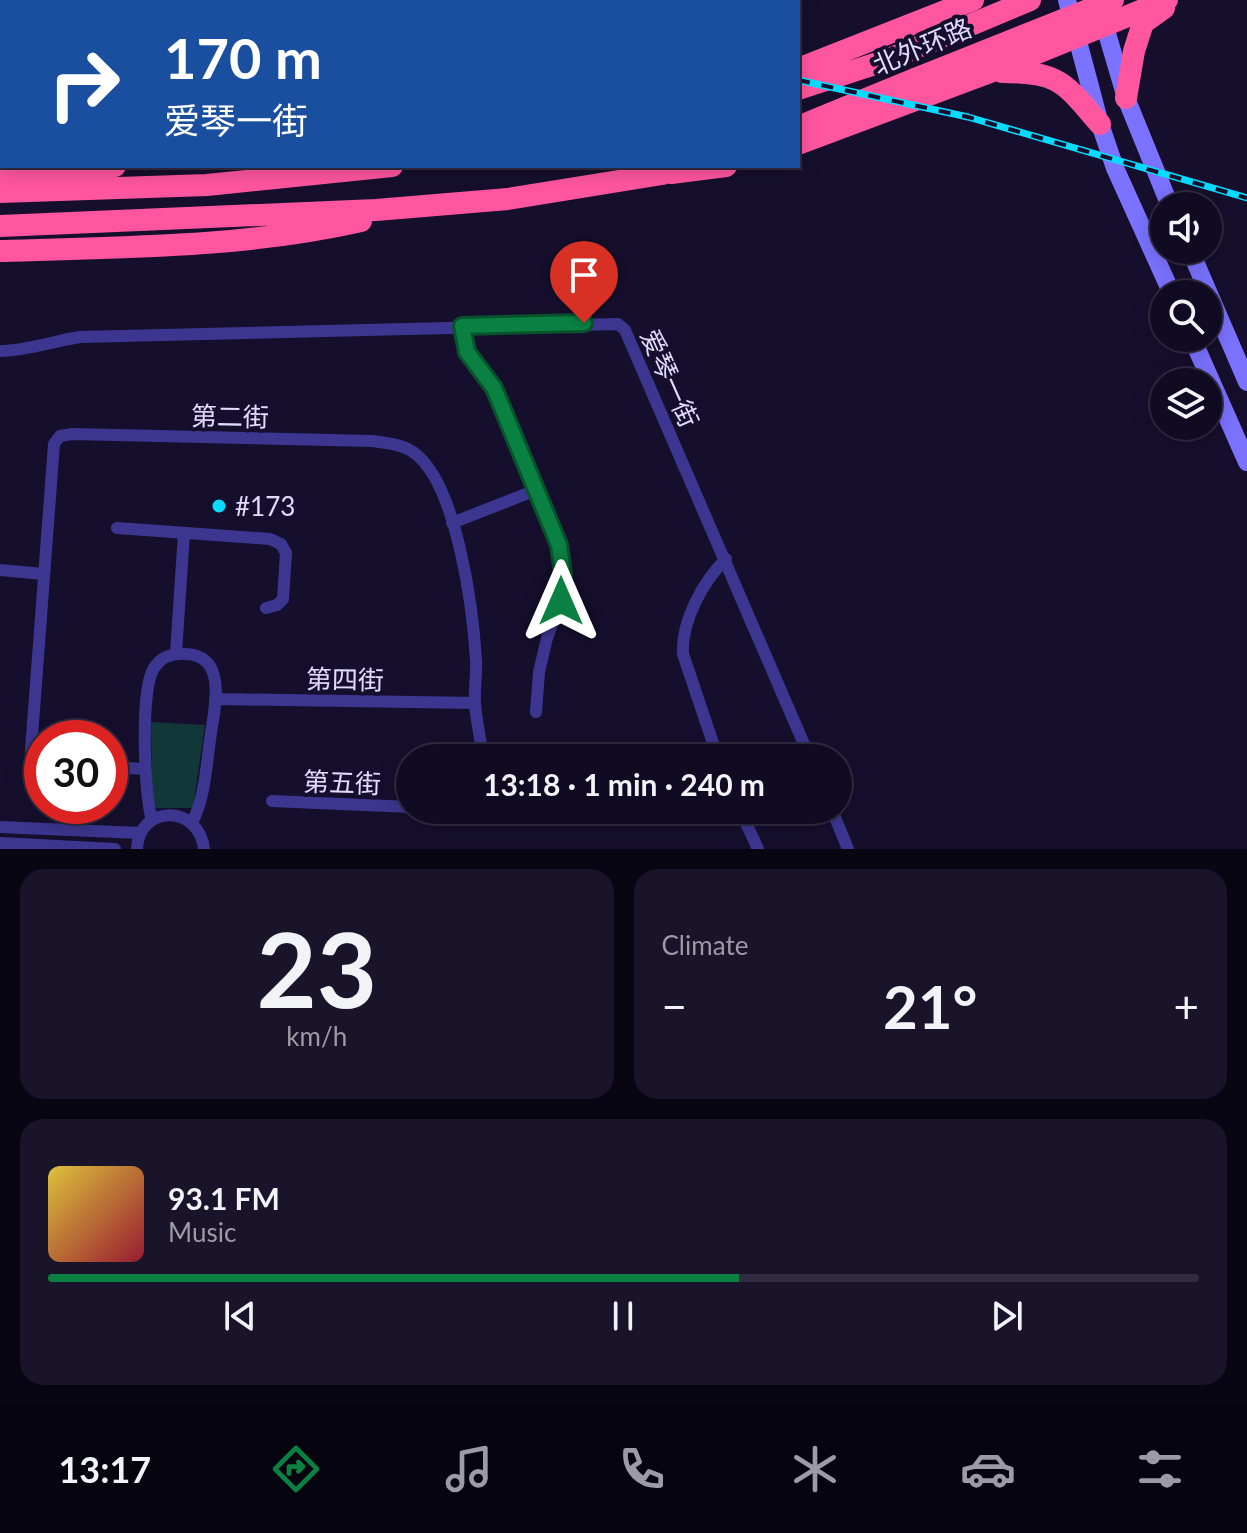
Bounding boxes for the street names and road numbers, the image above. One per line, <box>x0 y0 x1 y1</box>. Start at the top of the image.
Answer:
street label: 北外环路 <box>868 11 976 81</box>
street label: 爱琴一街 <box>634 324 706 432</box>
street label: 第二街 <box>191 399 269 433</box>
street label: 第四街 <box>306 662 384 696</box>
street label: 第五街 <box>302 765 382 799</box>

